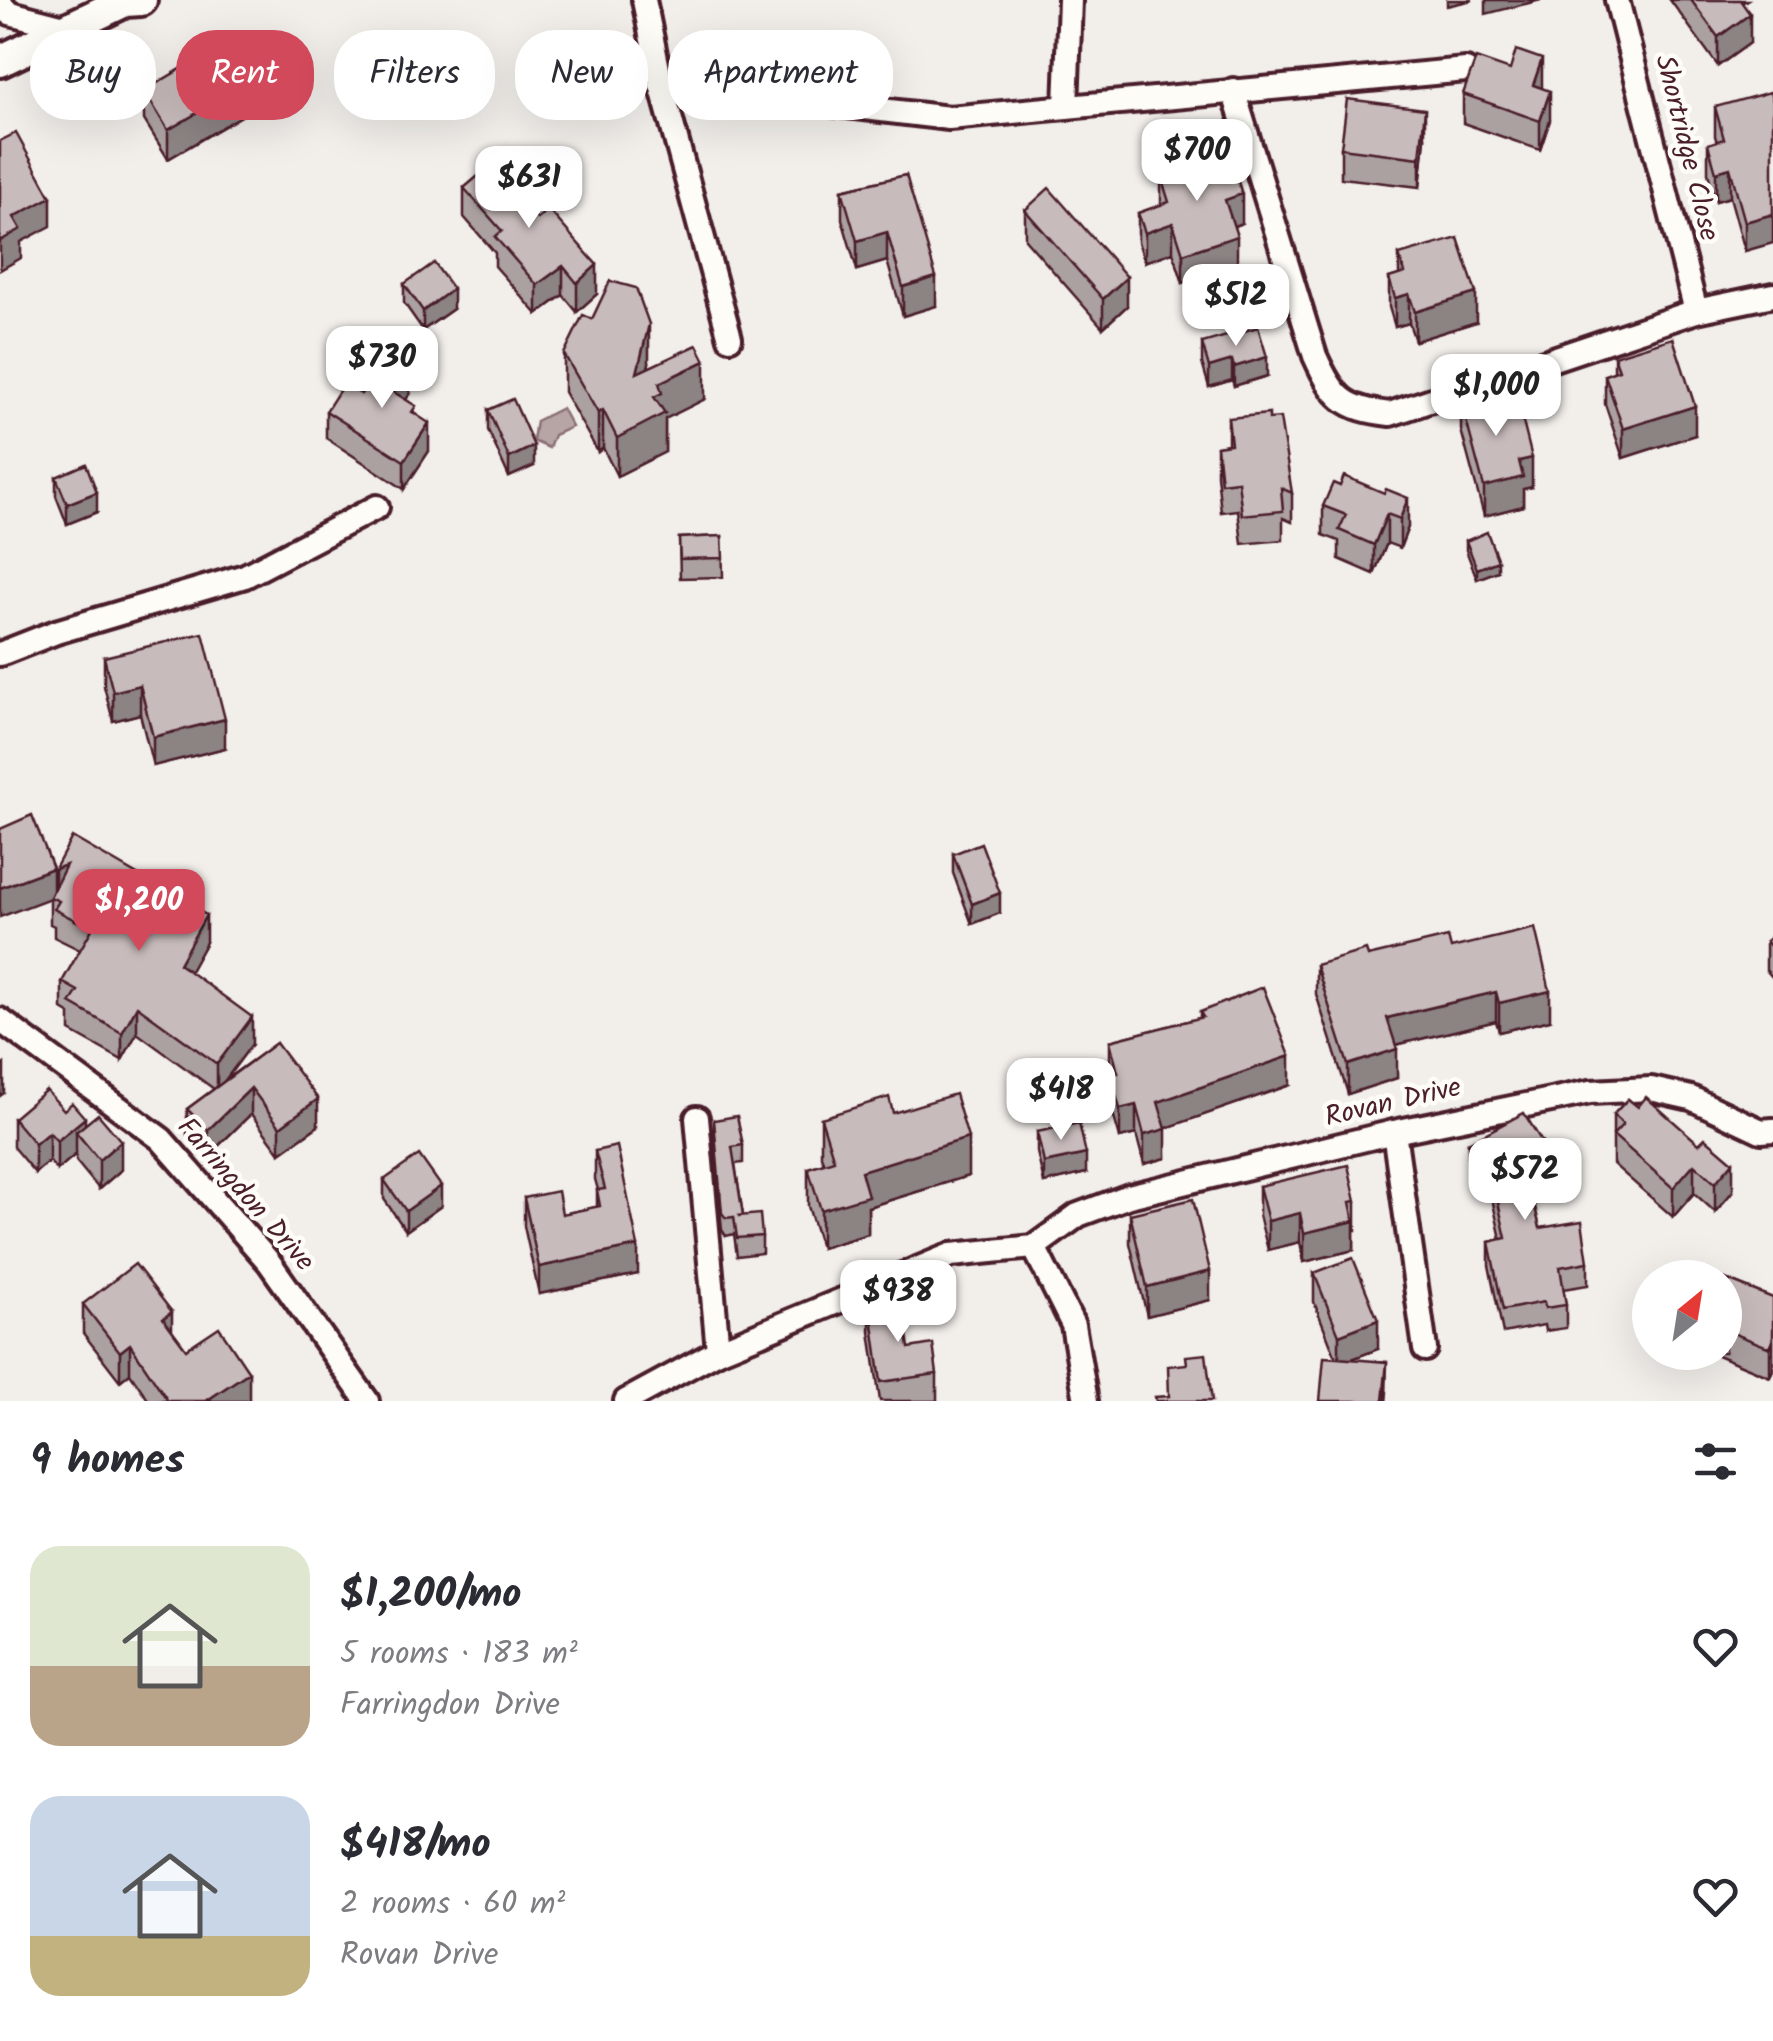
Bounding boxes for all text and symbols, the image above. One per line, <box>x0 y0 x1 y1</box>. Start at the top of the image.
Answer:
chip: Buy <box>30 30 156 120</box>
chip: Rent <box>176 30 314 120</box>
chip: Filters <box>334 30 495 120</box>
chip: New <box>515 30 648 120</box>
chip: Apartment <box>668 30 893 120</box>
street label: Shortridge Close <box>1641 50 1731 246</box>
pin: $700 <box>1138 119 1256 204</box>
text: $700 <box>1164 126 1230 177</box>
pin: $631 <box>470 146 588 231</box>
text: $631 <box>497 153 561 204</box>
pin: $512 <box>1177 264 1295 349</box>
text: $512 <box>1204 271 1268 322</box>
pin: $730 <box>323 326 441 411</box>
text: $730 <box>348 333 416 384</box>
pin: $1,000 <box>1415 354 1577 439</box>
text: $1,000 <box>1453 361 1539 412</box>
pin: $1,200 <box>58 869 220 954</box>
text: $1,200 <box>95 876 183 927</box>
pin: $418 <box>1002 1058 1120 1143</box>
text: $418 <box>1029 1065 1093 1116</box>
street label: Rovan Drive <box>1320 1065 1466 1141</box>
street label: Farringdon Drive <box>165 1108 325 1283</box>
pin: $572 <box>1466 1138 1584 1223</box>
text: $572 <box>1491 1145 1559 1196</box>
pin: $938 <box>839 1260 957 1345</box>
north arrow <box>1632 1260 1742 1370</box>
map controls <box>1632 1260 1742 1370</box>
text: $938 <box>862 1267 934 1318</box>
text: 9 homes <box>30 1428 185 1495</box>
icon: filters <box>1688 1434 1743 1489</box>
text: $1,200/mo <box>340 1562 522 1629</box>
icon: home <box>110 1586 230 1706</box>
icon: heart <box>1688 1619 1743 1674</box>
text: 5 rooms · 183 m² <box>340 1629 578 1680</box>
text: Farringdon Drive <box>340 1680 560 1731</box>
text: $418/mo <box>340 1812 491 1879</box>
icon: home <box>110 1836 230 1956</box>
icon: heart <box>1688 1869 1743 1924</box>
text: 2 rooms · 60 m² <box>340 1879 565 1930</box>
text: Rovan Drive <box>340 1930 498 1981</box>

